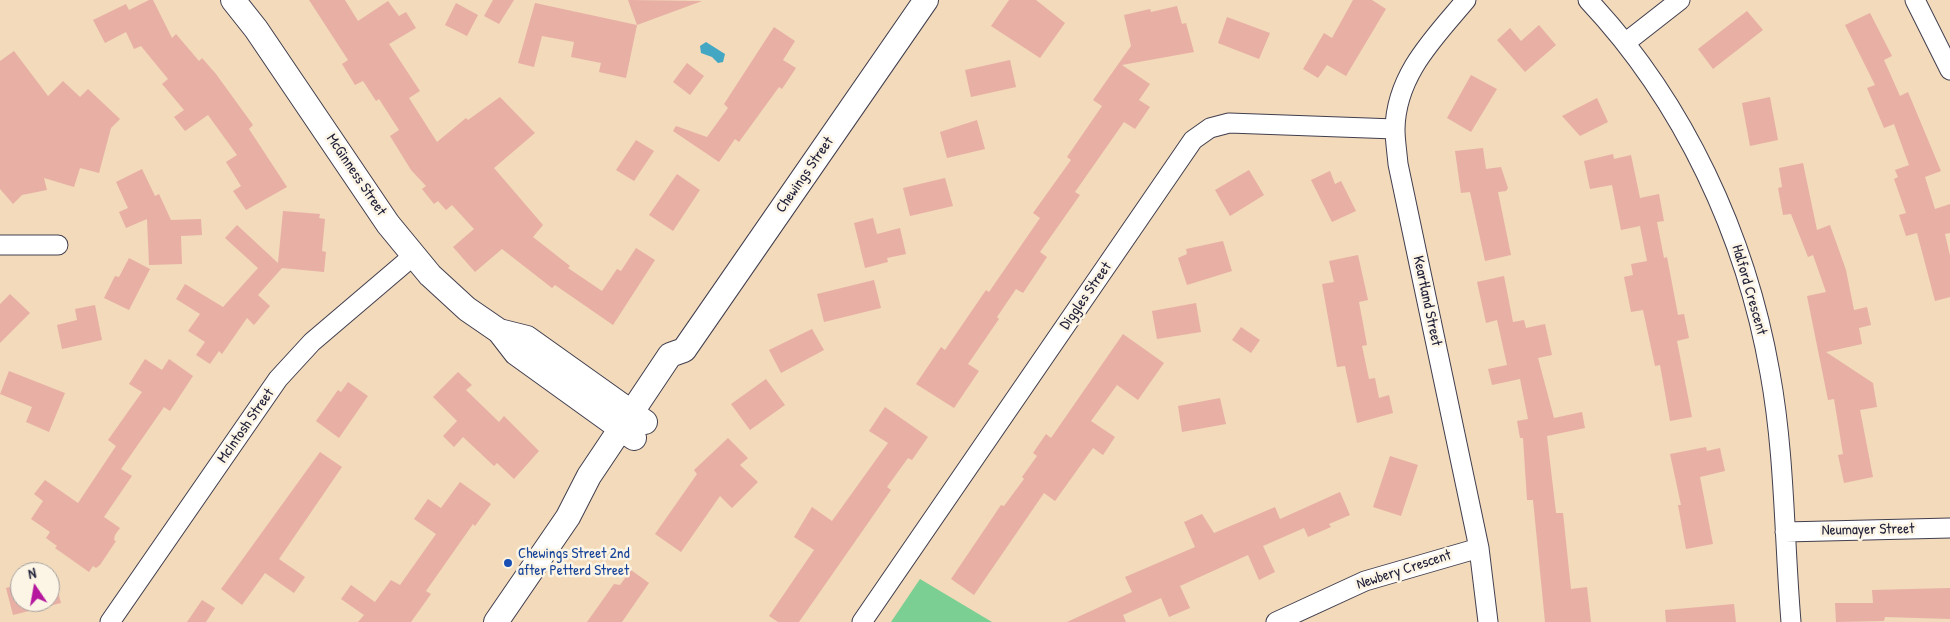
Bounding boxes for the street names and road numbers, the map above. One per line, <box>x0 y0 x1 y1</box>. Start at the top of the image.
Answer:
street label: McGinness Street <box>322 131 390 219</box>
street label: Chewings Street <box>772 134 838 216</box>
street label: Halford Crescent <box>1728 243 1770 337</box>
street label: Keartland Street <box>1409 254 1445 348</box>
street label: Diggles Street <box>1056 259 1116 333</box>
street label: McIntosh Street <box>214 385 278 467</box>
street label: Neumayer Street <box>1822 520 1914 540</box>
street label: Newbery Crescent <box>1355 546 1453 594</box>

